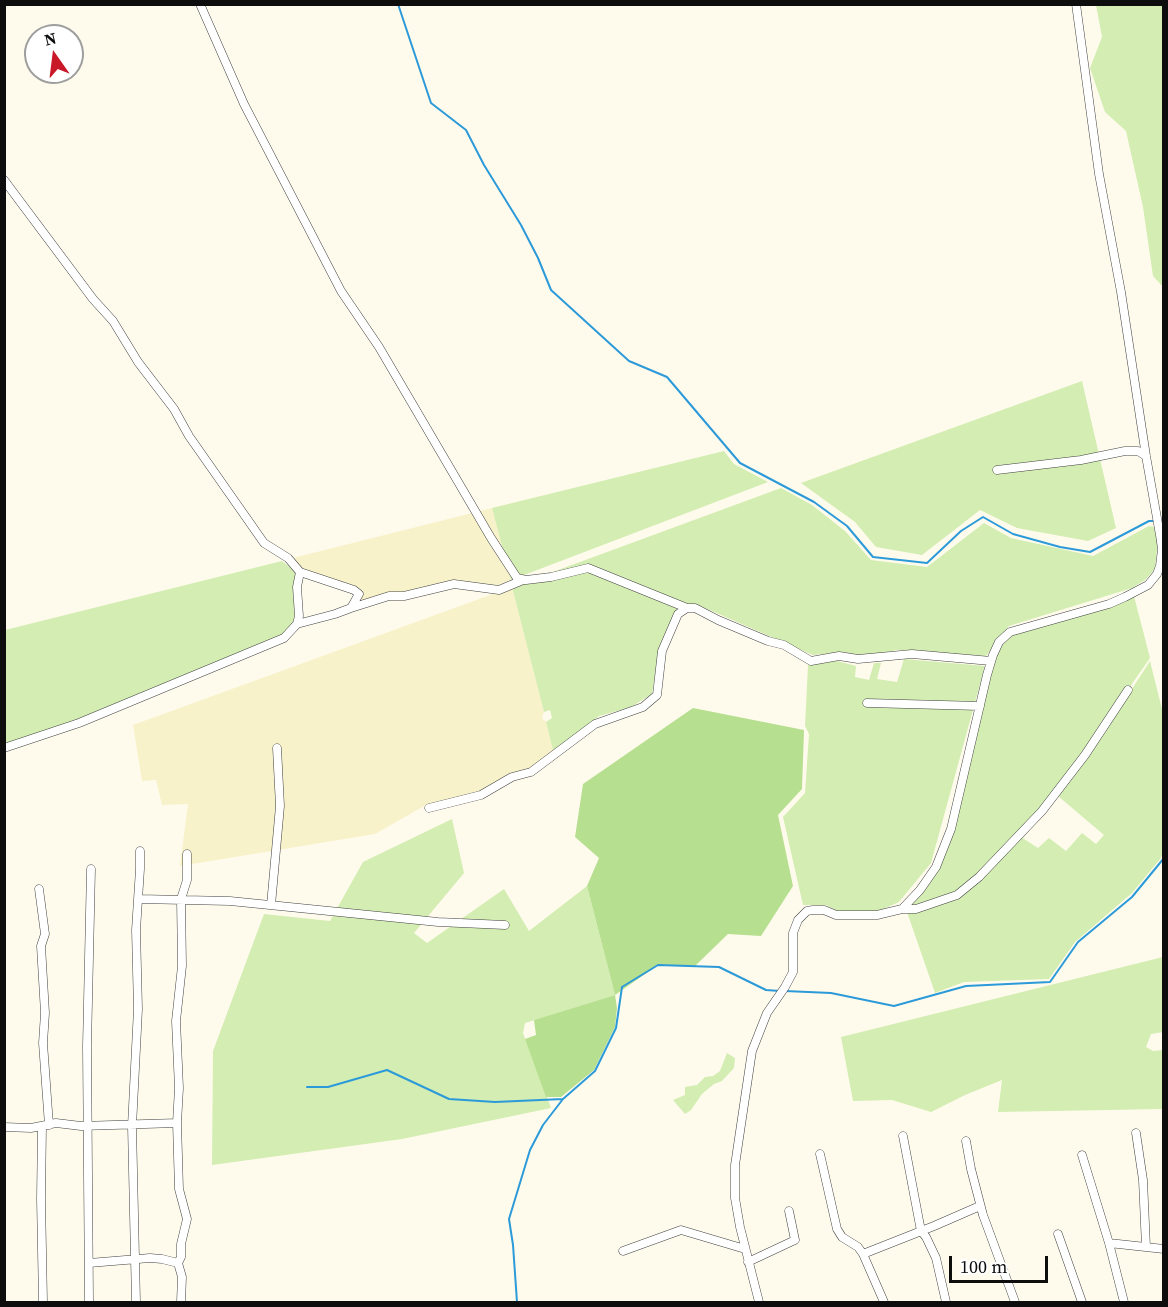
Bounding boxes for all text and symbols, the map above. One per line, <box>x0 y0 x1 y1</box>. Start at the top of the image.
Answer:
north arrow <box>24 24 84 84</box>
text: N <box>42 26 58 51</box>
scale bar <box>952 1244 1051 1282</box>
text: 100 m <box>960 1254 1007 1279</box>

